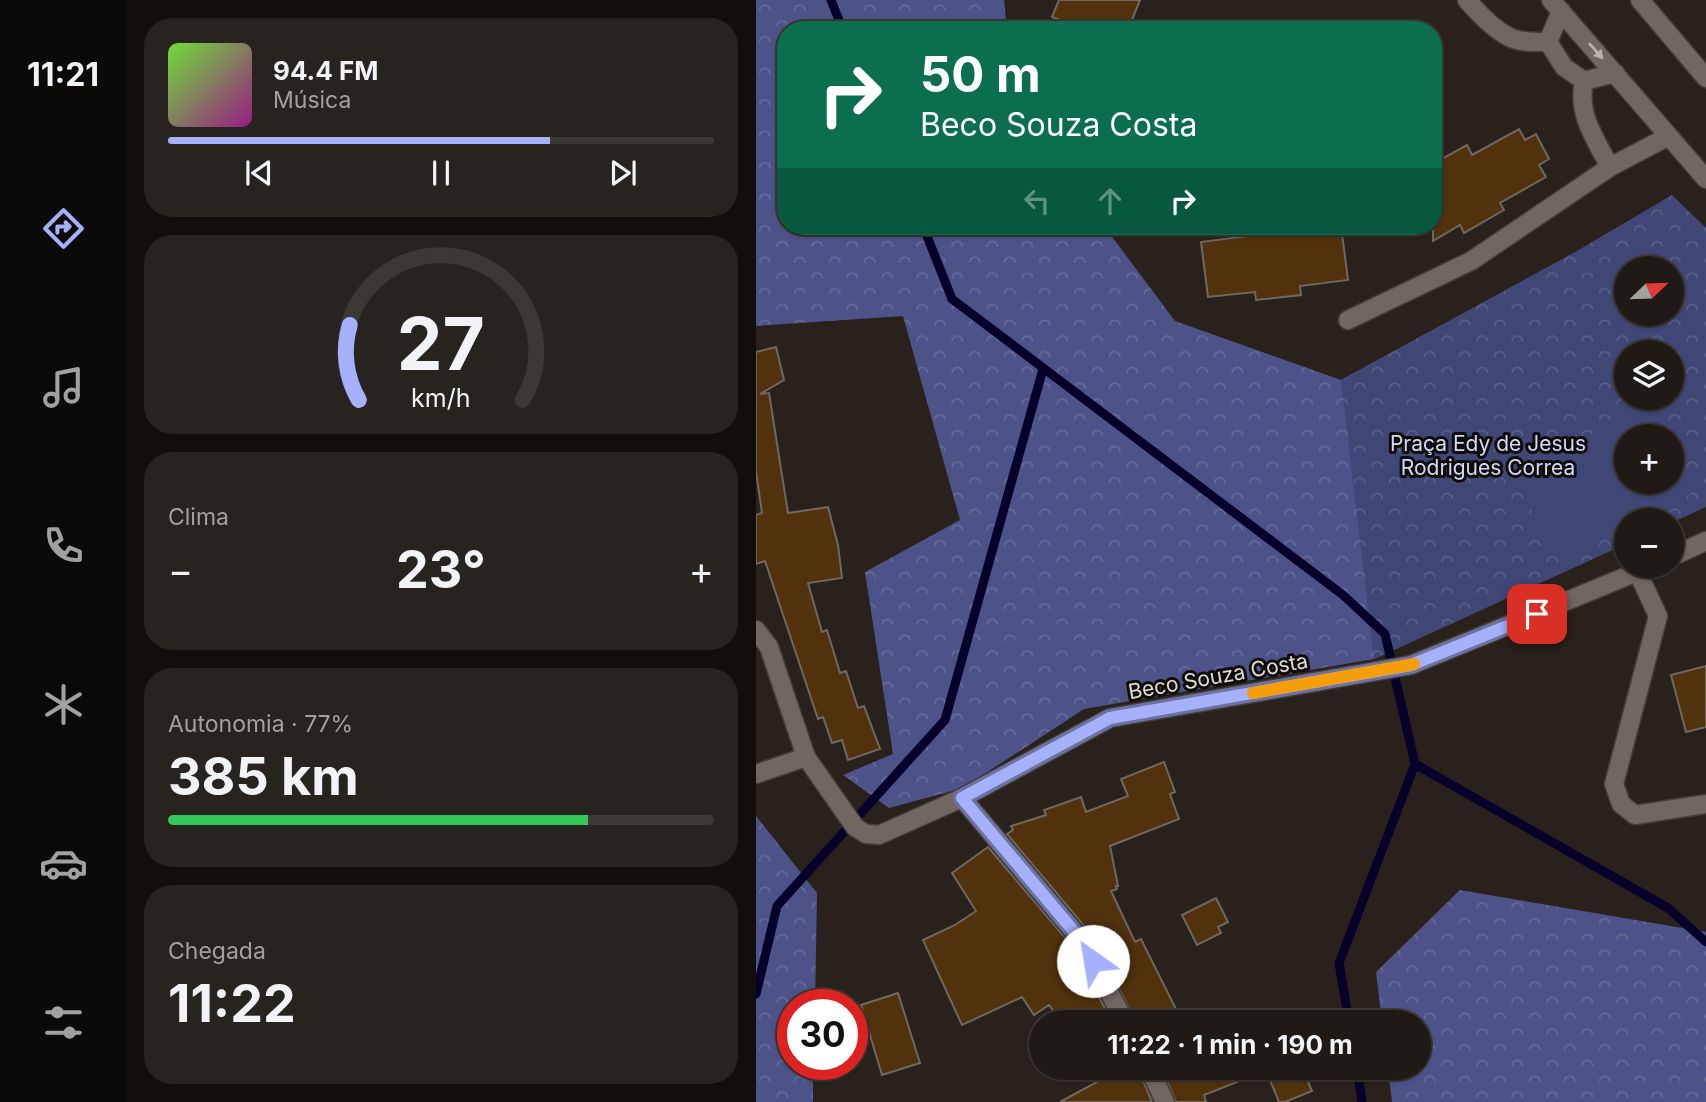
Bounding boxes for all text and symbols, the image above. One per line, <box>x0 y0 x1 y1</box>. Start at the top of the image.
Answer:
one-way arrow <box>1588 42 1604 60</box>
text: 50 m <box>920 45 1041 104</box>
icon: right <box>805 49 896 140</box>
text: 11:21 <box>27 55 99 94</box>
text: 94.4 FM <box>273 55 379 86</box>
text: Música <box>273 86 351 114</box>
text: Beco Souza Costa <box>920 105 1197 144</box>
icon: previous <box>240 154 278 192</box>
icon: pause <box>422 154 460 192</box>
icon: next <box>604 154 642 192</box>
icon: left <box>1018 182 1056 220</box>
icon: ahead <box>1091 182 1129 220</box>
icon: right <box>1164 182 1202 220</box>
icon: directions <box>39 204 88 253</box>
north arrow <box>1614 256 1684 326</box>
map controls <box>1614 256 1684 578</box>
text: 27 <box>397 300 485 389</box>
button: layers <box>1614 340 1684 410</box>
icon: music <box>39 363 88 412</box>
text: km/h <box>411 383 471 413</box>
button: + <box>1614 424 1684 494</box>
park label: Praça Edy de Jesus Rodrigues Correa <box>1390 431 1586 480</box>
text: Clima <box>168 503 229 531</box>
button: − <box>1614 508 1684 578</box>
icon: phone <box>39 521 88 570</box>
text: 23° <box>396 538 486 601</box>
text: − <box>168 547 193 593</box>
text: + <box>689 547 714 593</box>
pin <box>1507 584 1567 644</box>
icon: arrive <box>1518 595 1556 633</box>
street label: Beco Souza Costa <box>1126 648 1310 704</box>
icon: climate <box>39 680 88 729</box>
text: Autonomia · 77% <box>168 710 353 738</box>
text: 385 km <box>168 745 359 808</box>
icon: car <box>39 839 88 888</box>
position arrow <box>1056 924 1130 998</box>
text: Chegada <box>168 937 266 965</box>
text: 11:22 <box>168 972 296 1035</box>
speed limit sign: 30 <box>777 989 868 1080</box>
icon: filters <box>39 998 88 1047</box>
text: 11:22 · 1 min · 190 m <box>1107 1029 1353 1060</box>

